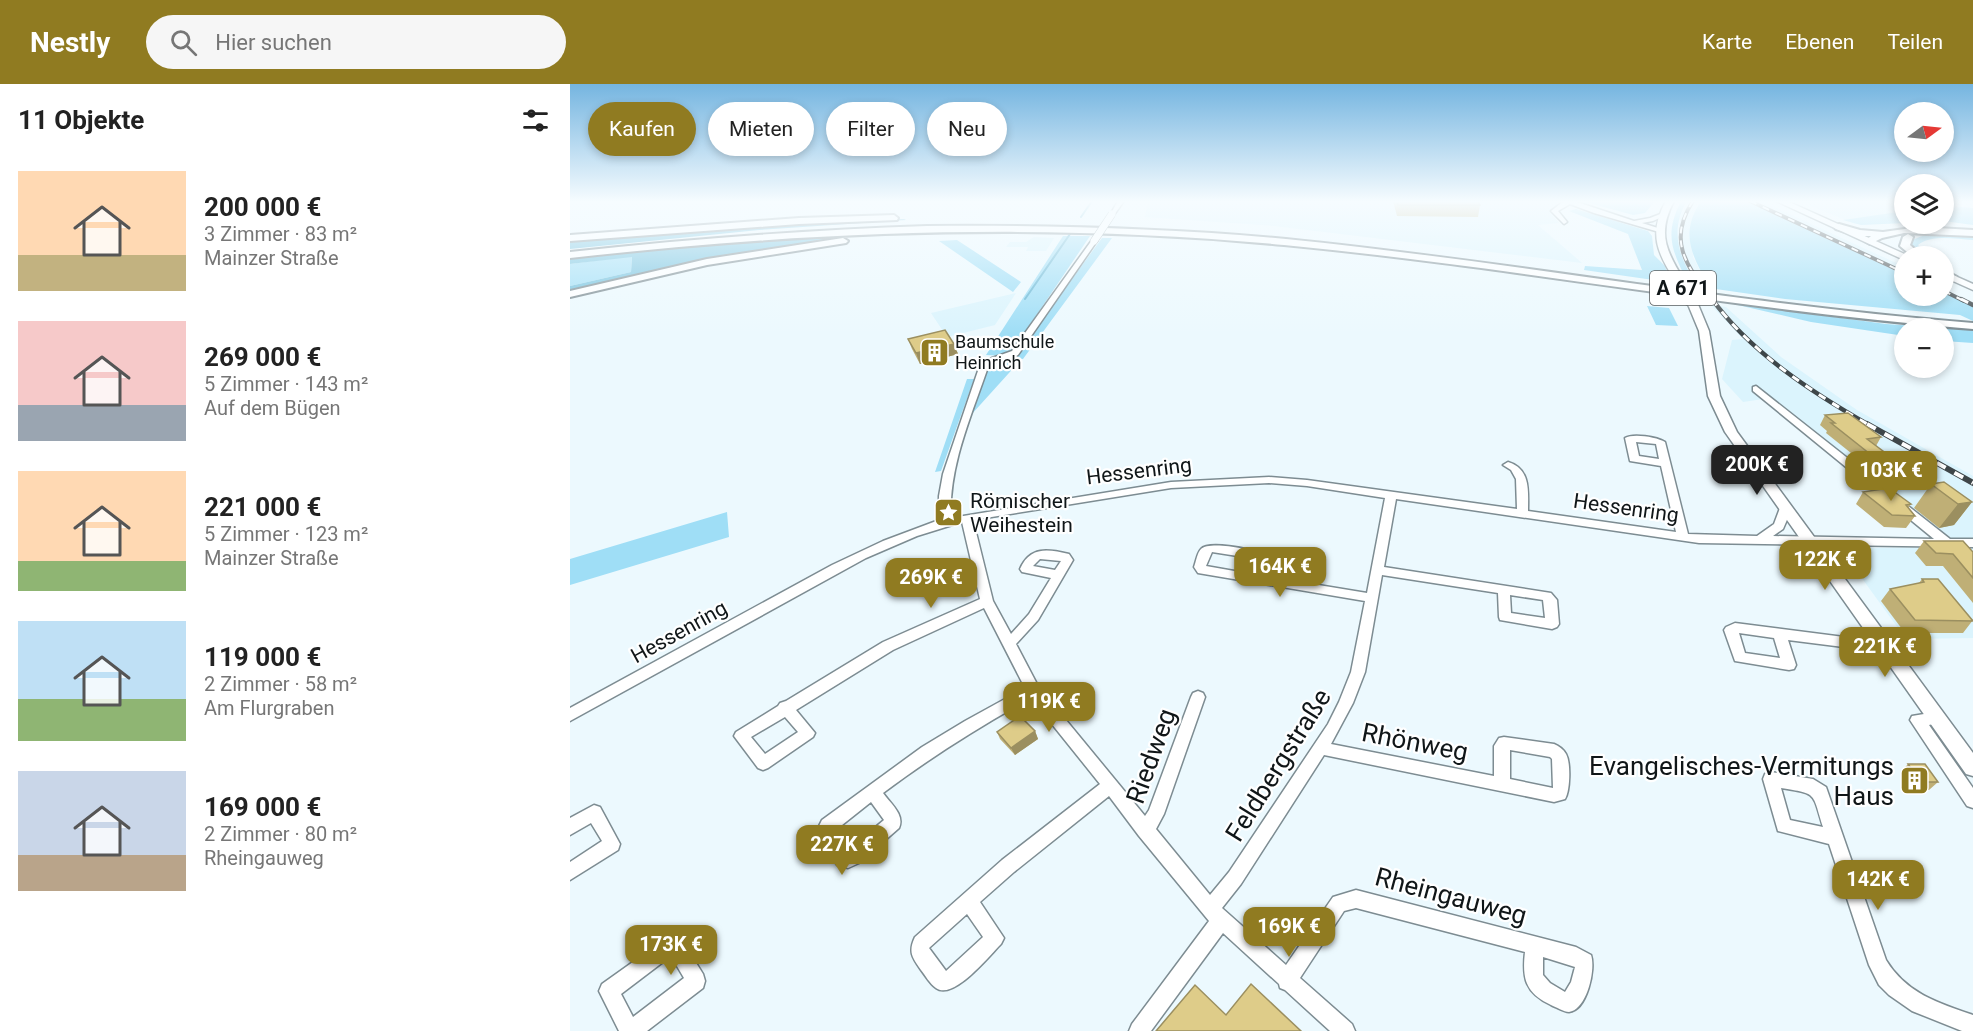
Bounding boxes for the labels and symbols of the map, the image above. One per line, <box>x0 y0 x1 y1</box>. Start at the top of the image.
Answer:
north arrow <box>1894 102 1954 162</box>
road number: A 671 <box>1650 271 1716 305</box>
place label: Baumschule Heinrich <box>955 331 1054 373</box>
building icon: Baumschule Heinrich <box>918 336 950 368</box>
pin: 200K € <box>1708 445 1806 496</box>
pin: 103K € <box>1842 451 1940 502</box>
street label: Hessenring <box>1085 453 1193 489</box>
place label: Römischer Weihestein <box>970 489 1073 537</box>
street label: Hessenring <box>1572 489 1680 527</box>
place icon: Römischer Weihestein <box>933 497 965 529</box>
pin: 122K € <box>1776 540 1874 591</box>
pin: 164K € <box>1231 547 1329 598</box>
pin: 269K € <box>882 558 980 609</box>
street label: Hessenring <box>627 596 731 668</box>
pin: 221K € <box>1836 627 1934 678</box>
pin: 119K € <box>1000 682 1098 733</box>
street label: Feldbergstraße <box>1219 683 1337 847</box>
street label: Riedweg <box>1120 704 1182 808</box>
street label: Rhönweg <box>1359 717 1471 767</box>
place label: Evangelisches-Vermitungs Haus <box>1589 751 1894 811</box>
building icon: Evangelisches-Vermitungs Haus <box>1899 765 1931 797</box>
pin: 227K € <box>793 825 891 876</box>
pin: 142K € <box>1829 860 1927 911</box>
street label: Rheingauweg <box>1372 861 1530 931</box>
pin: 169K € <box>1240 907 1338 958</box>
pin: 173K € <box>622 925 720 976</box>

